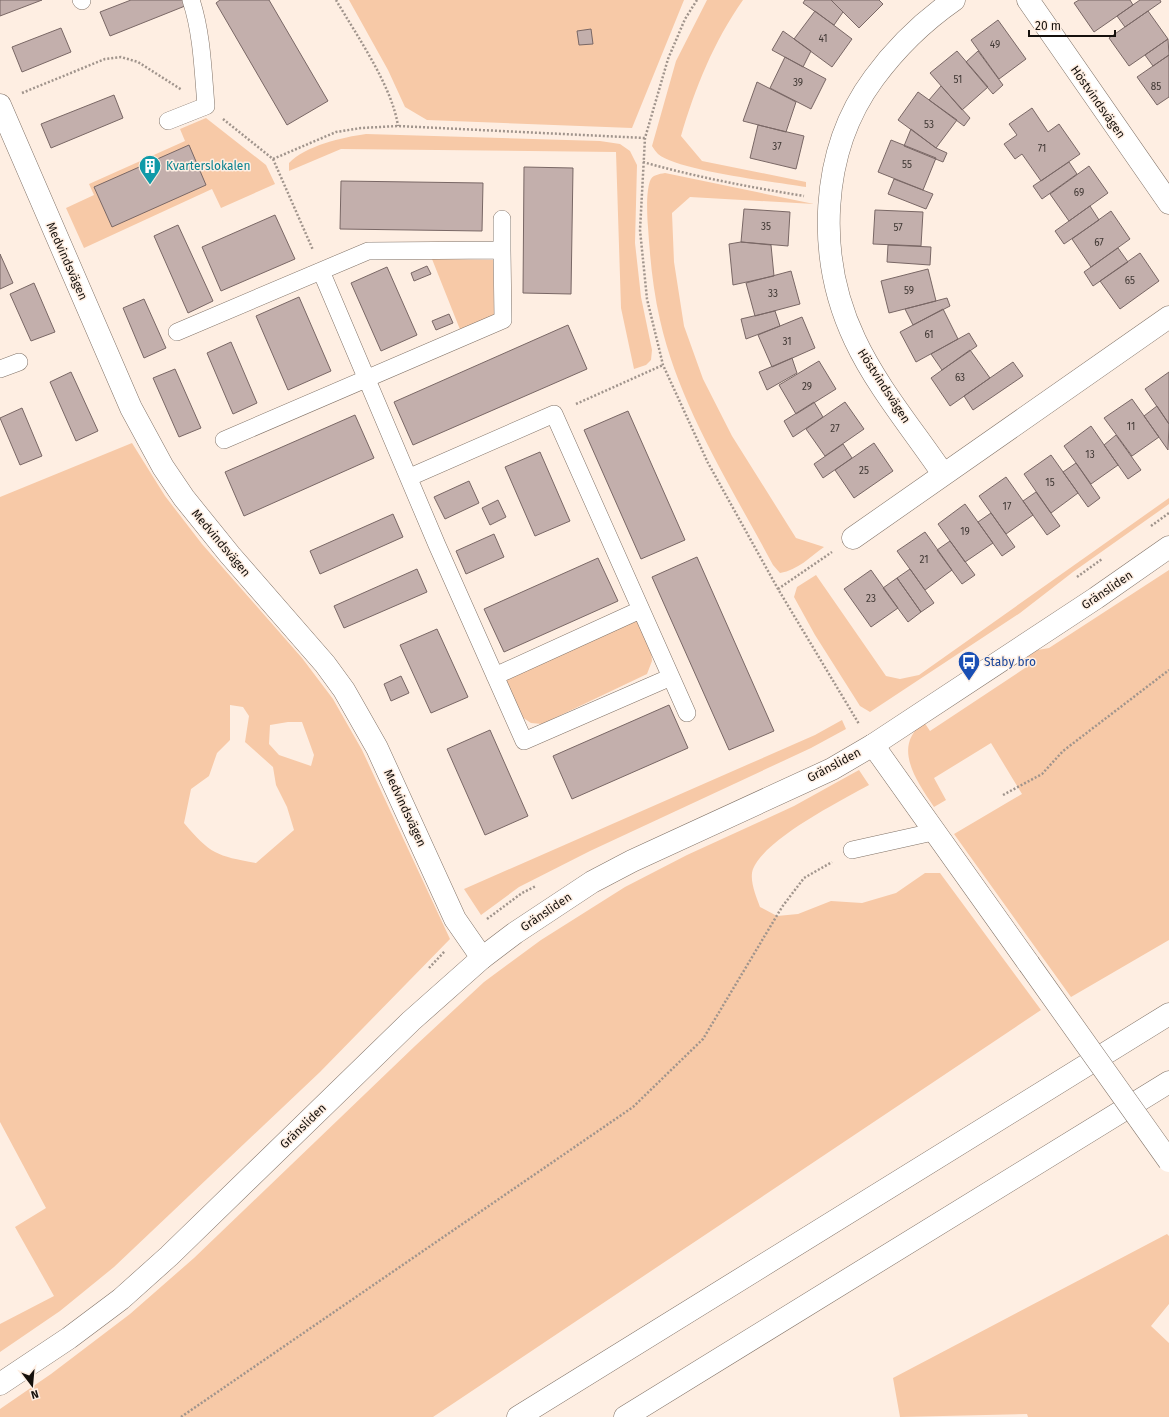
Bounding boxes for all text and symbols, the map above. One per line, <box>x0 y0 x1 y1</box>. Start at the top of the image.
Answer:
scale bar <box>1029 12 1115 38</box>
text: 20 m <box>1035 19 1061 33</box>
house number: 41 <box>818 33 828 45</box>
house number: 49 <box>990 39 1000 51</box>
street label: Höstvindsvägen <box>1068 63 1128 141</box>
house number: 51 <box>954 74 962 86</box>
house number: 39 <box>793 77 803 89</box>
house number: 85 <box>1151 81 1161 93</box>
house number: 53 <box>924 119 934 131</box>
house number: 37 <box>772 141 782 153</box>
house number: 71 <box>1038 143 1046 155</box>
building icon: Kvarterslokalen <box>137 153 163 186</box>
place label: Kvarterslokalen <box>166 159 250 173</box>
house number: 55 <box>902 159 912 171</box>
house number: 69 <box>1074 187 1084 199</box>
street label: Medvindsvägen <box>44 220 90 302</box>
house number: 35 <box>761 221 771 233</box>
house number: 57 <box>893 222 903 234</box>
house number: 67 <box>1094 237 1104 249</box>
house number: 65 <box>1125 275 1135 287</box>
house number: 59 <box>904 285 914 297</box>
house number: 33 <box>768 288 778 300</box>
house number: 61 <box>924 329 934 341</box>
house number: 31 <box>782 336 792 348</box>
street label: Höstvindsvägen <box>855 346 913 426</box>
house number: 63 <box>955 372 965 384</box>
house number: 29 <box>802 381 812 393</box>
house number: 11 <box>1127 421 1135 433</box>
house number: 27 <box>830 423 840 435</box>
house number: 13 <box>1085 449 1095 461</box>
house number: 25 <box>859 465 869 477</box>
house number: 15 <box>1045 477 1055 489</box>
house number: 17 <box>1003 501 1012 513</box>
street label: Medvindsvägen <box>189 506 253 580</box>
house number: 19 <box>960 526 970 538</box>
house number: 21 <box>919 554 929 566</box>
street label: Gränsliden <box>1079 568 1135 612</box>
house number: 23 <box>866 593 876 605</box>
bus stop icon: Staby bro <box>956 649 982 682</box>
place label: Staby bro <box>984 655 1036 669</box>
street label: Gränsliden <box>805 745 863 785</box>
street label: Medvindsvägen <box>381 767 429 849</box>
street label: Gränsliden <box>518 890 574 934</box>
street label: Gränsliden <box>277 1101 329 1151</box>
north arrow <box>12 1365 52 1405</box>
text: N <box>29 1387 40 1401</box>

